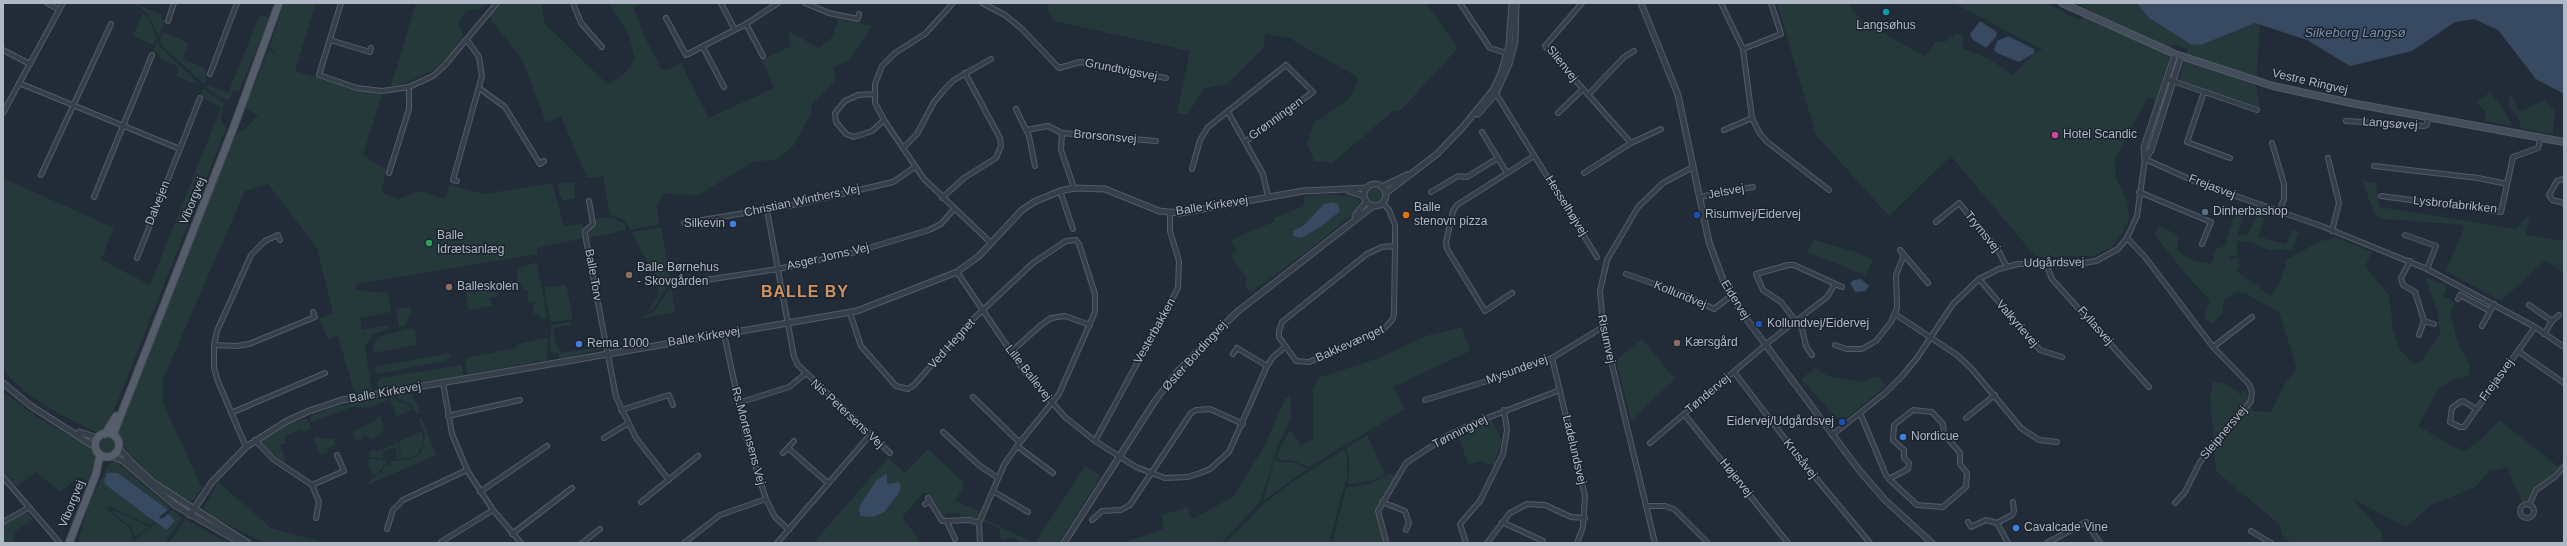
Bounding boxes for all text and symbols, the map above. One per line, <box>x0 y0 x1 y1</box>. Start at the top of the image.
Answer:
marker: Langsøhus <box>1881 7 1891 17</box>
place label: Langsøhus <box>1856 19 1916 33</box>
water label: Silkeborg Langsø <box>2304 25 2406 41</box>
street label: Slienvej <box>1543 43 1581 85</box>
street label: Grundtvigsvej <box>1084 56 1158 84</box>
street label: Vestre Ringvej <box>2271 66 2349 98</box>
street label: Grønningen <box>1246 95 1306 143</box>
street label: Langsøvej <box>2362 115 2418 133</box>
street label: Brorsonsvej <box>1073 127 1137 147</box>
place label: Hotel Scandic <box>2063 128 2137 142</box>
marker: Hotel Scandic <box>2050 130 2060 140</box>
street label: Frejasvej <box>2187 172 2237 202</box>
street label: Hesselhøjvej <box>1542 173 1590 239</box>
street label: Viborgvej <box>177 175 209 227</box>
street label: Dalvejen <box>143 179 173 227</box>
street label: Jelsvej <box>1707 181 1745 203</box>
street label: Christian Winthers Vej <box>743 182 861 220</box>
street label: Balle Kirkevej <box>1175 193 1249 219</box>
street label: Lysbrofabrikken <box>2412 193 2498 217</box>
place label: Balle stenovn pizza <box>1414 201 1487 229</box>
place label: Dinherbashop <box>2213 205 2288 219</box>
marker: Dinherbashop <box>2200 207 2210 217</box>
place label: Risumvej/Eidervej <box>1705 208 1801 222</box>
street label: Trymsvej <box>1961 209 2003 255</box>
marker: Balle stenovn pizza <box>1401 210 1411 220</box>
marker: Risumvej/Eidervej <box>1692 210 1702 220</box>
place label: Silkevin <box>684 217 725 231</box>
marker: Silkevin <box>728 219 738 229</box>
place label: Balle Idrætsanlæg <box>437 229 504 257</box>
marker: Balle Idrætsanlæg <box>424 238 434 248</box>
street label: Asger Jorns Vej <box>785 241 871 273</box>
street label: Balle Torv <box>581 248 605 302</box>
street label: Udgårdsvej <box>2024 255 2084 271</box>
place label: Balle Børnehus - Skovgården <box>637 261 719 289</box>
marker: Balle Børnehus - Skovgården <box>624 270 634 280</box>
street label: Kollundvej <box>1652 278 1708 312</box>
street label: Eidervej <box>1717 278 1753 322</box>
place label: Balleskolen <box>457 280 518 294</box>
marker: Balleskolen <box>444 282 454 292</box>
district label: BALLE BY <box>761 283 849 303</box>
street label: Vesterbakken <box>1131 296 1179 366</box>
street label: Valkyrievej <box>1993 298 2041 350</box>
street label: Fyllasvej <box>2074 304 2116 348</box>
street label: Risumvej <box>1594 313 1618 365</box>
street label: Ved Hegnet <box>926 316 978 372</box>
place label: Kollundvej/Eidervej <box>1767 317 1869 331</box>
street label: Øster Bordingvej <box>1160 318 1230 394</box>
marker: Kollundvej/Eidervej <box>1754 319 1764 329</box>
street label: Bakkevænget <box>1314 322 1386 366</box>
street label: Balle Kirkevej <box>667 324 741 350</box>
place label: Kærsgård <box>1685 336 1738 350</box>
place label: Rema 1000 <box>587 337 649 351</box>
marker: Kærsgård <box>1672 338 1682 348</box>
marker: Rema 1000 <box>574 339 584 349</box>
street label: Lille Ballevej <box>1002 342 1054 404</box>
street label: Mysundevej <box>1484 352 1550 388</box>
street label: Frejasvej <box>2477 356 2517 404</box>
street label: Tøndervej <box>1683 371 1733 417</box>
street label: Nis Petersens Vej <box>807 376 887 452</box>
street label: Balle Kirkevej <box>348 380 422 406</box>
street label: Rs.Mortensens Vej <box>728 385 768 487</box>
street label: Sleipnersvej <box>2197 403 2251 463</box>
street label: Tønningvej <box>1430 412 1490 452</box>
street label: Ladelundsvej <box>1559 414 1589 486</box>
place label: Eidervej/Udgårdsvej <box>1727 415 1834 429</box>
marker: Eidervej/Udgårdsvej <box>1837 417 1847 427</box>
place label: Nordicue <box>1911 430 1959 444</box>
marker: Nordicue <box>1898 432 1908 442</box>
street label: Krusåvej <box>1780 436 1820 482</box>
street label: Højervej <box>1716 456 1756 500</box>
street label: Viborgvej <box>56 478 88 530</box>
place label: Cavalcade Vine <box>2024 521 2108 535</box>
marker: Cavalcade Vine <box>2011 523 2021 533</box>

